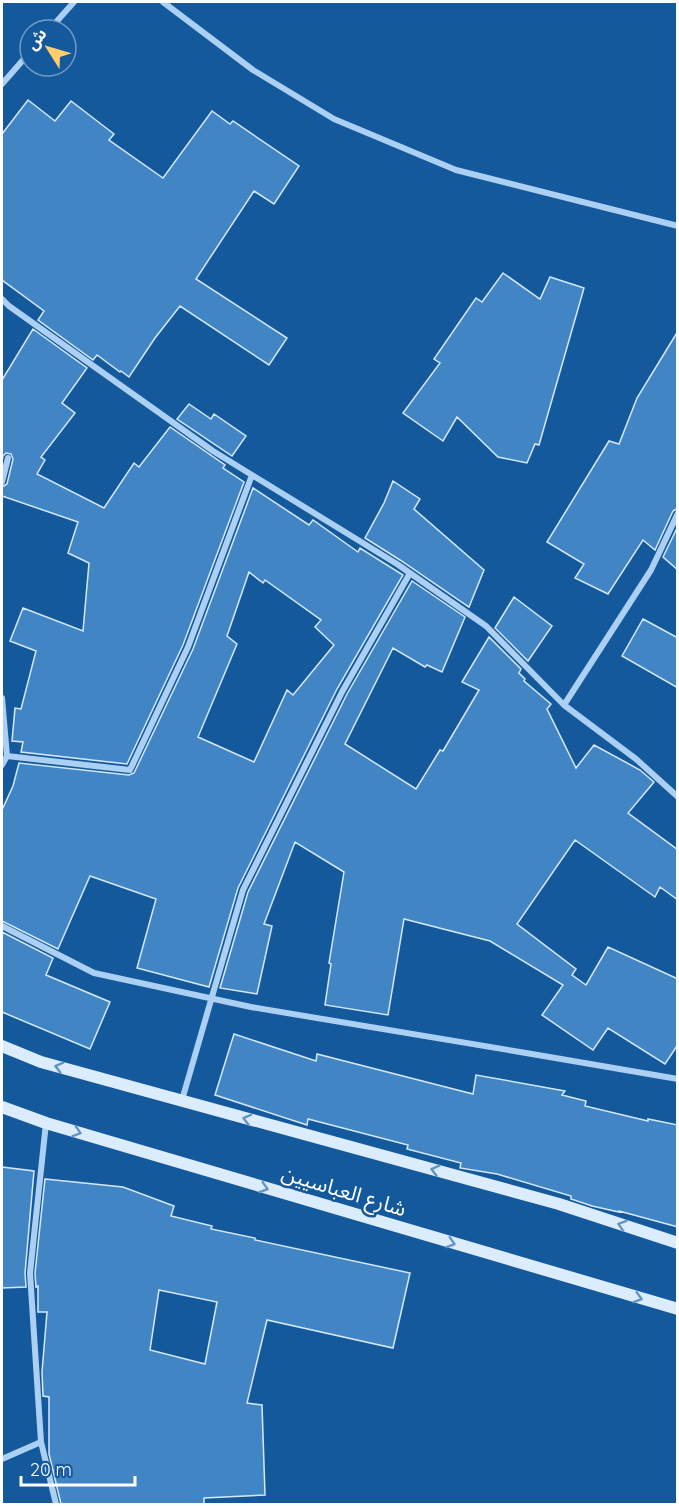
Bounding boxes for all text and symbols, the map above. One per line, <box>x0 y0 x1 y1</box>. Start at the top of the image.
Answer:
north arrow <box>18 18 78 78</box>
text: ش <box>21 24 51 54</box>
one-way arrow <box>54 1062 65 1074</box>
one-way arrow <box>242 1113 252 1126</box>
one-way arrow <box>71 1125 82 1137</box>
street label: شارع العباسيين <box>278 1159 410 1224</box>
one-way arrow <box>430 1165 441 1177</box>
one-way arrow <box>258 1181 269 1193</box>
one-way arrow <box>617 1219 628 1232</box>
one-way arrow <box>445 1236 456 1248</box>
one-way arrow <box>632 1291 643 1303</box>
scale bar <box>21 1449 135 1487</box>
text: 20 m <box>30 1458 72 1481</box>

